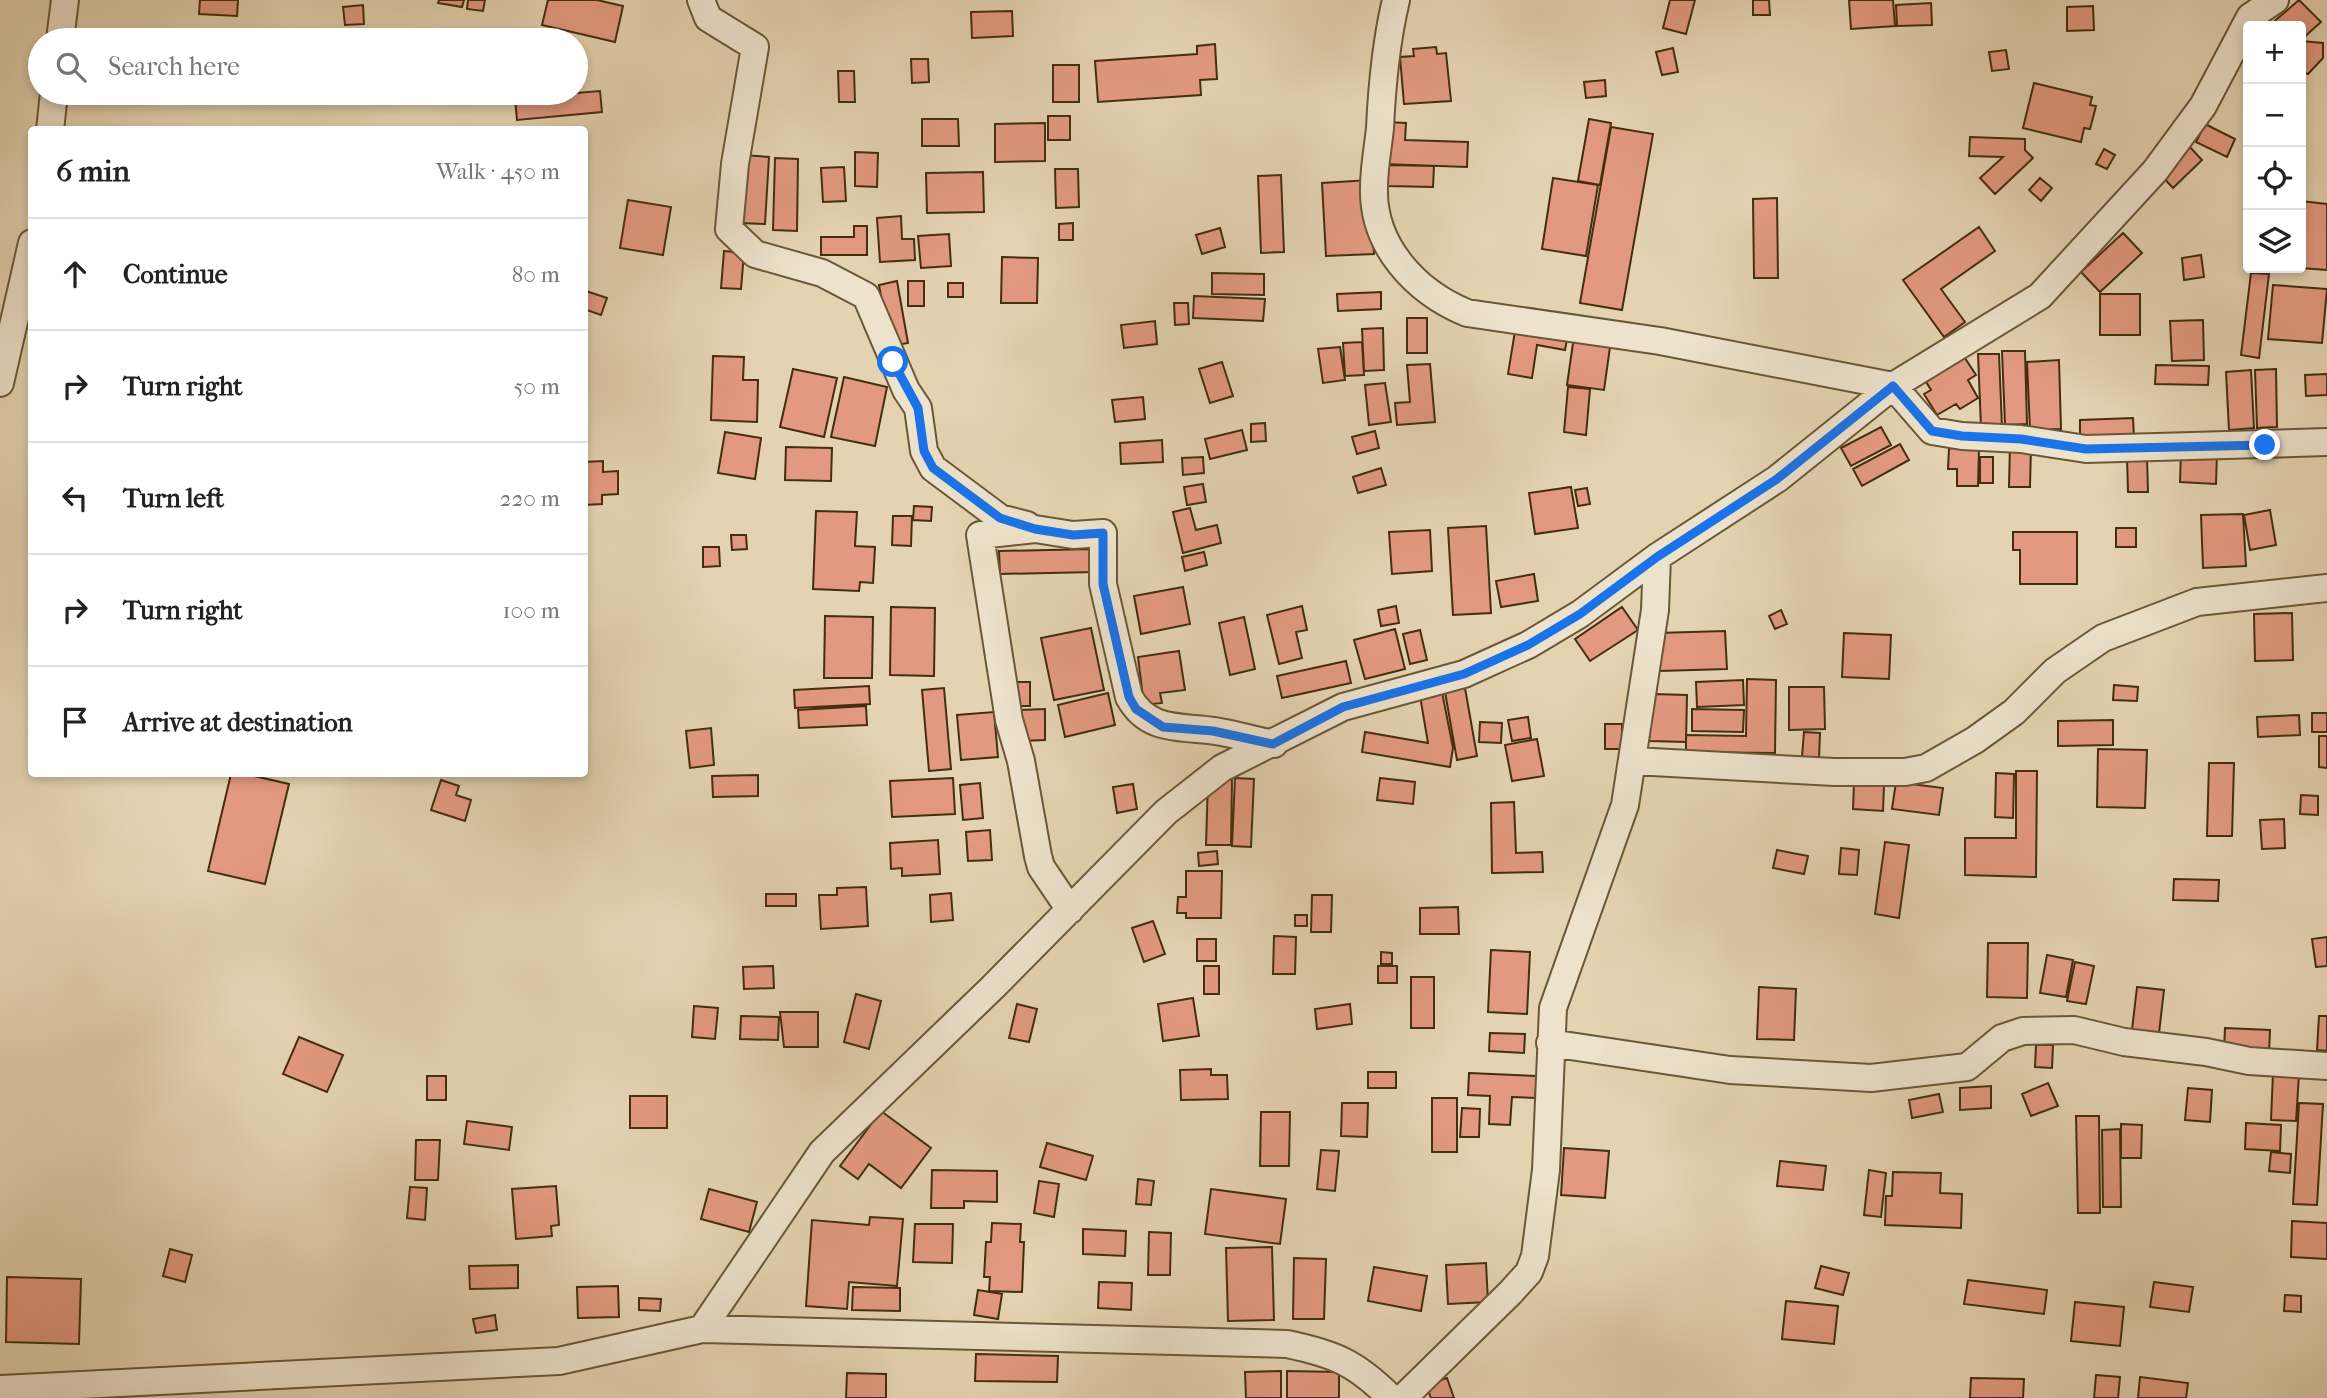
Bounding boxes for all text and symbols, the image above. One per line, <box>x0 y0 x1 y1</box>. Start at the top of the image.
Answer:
map controls <box>2243 21 2306 273</box>
button: + <box>2243 21 2306 84</box>
search box <box>28 28 588 105</box>
icon: search <box>52 48 90 86</box>
text: Search here <box>108 51 240 82</box>
button: − <box>2243 84 2306 147</box>
button: locate <box>2243 147 2306 210</box>
text: 6 min <box>56 154 130 189</box>
text: Walk · 450 m <box>436 158 560 185</box>
button: layers <box>2243 210 2306 273</box>
icon: ahead <box>56 255 94 293</box>
text: Continue <box>123 259 228 290</box>
text: 80 m <box>512 261 560 288</box>
route start <box>877 346 908 377</box>
icon: right <box>56 367 94 405</box>
text: Turn right <box>123 371 243 402</box>
text: 50 m <box>513 373 560 400</box>
route end <box>2249 429 2280 460</box>
icon: left <box>56 479 94 517</box>
text: Turn left <box>123 483 224 514</box>
text: 220 m <box>500 485 560 512</box>
icon: right <box>56 591 94 629</box>
text: Turn right <box>123 595 243 626</box>
text: 100 m <box>502 597 560 624</box>
icon: arrive <box>56 703 94 741</box>
text: Arrive at destination <box>123 707 353 738</box>

